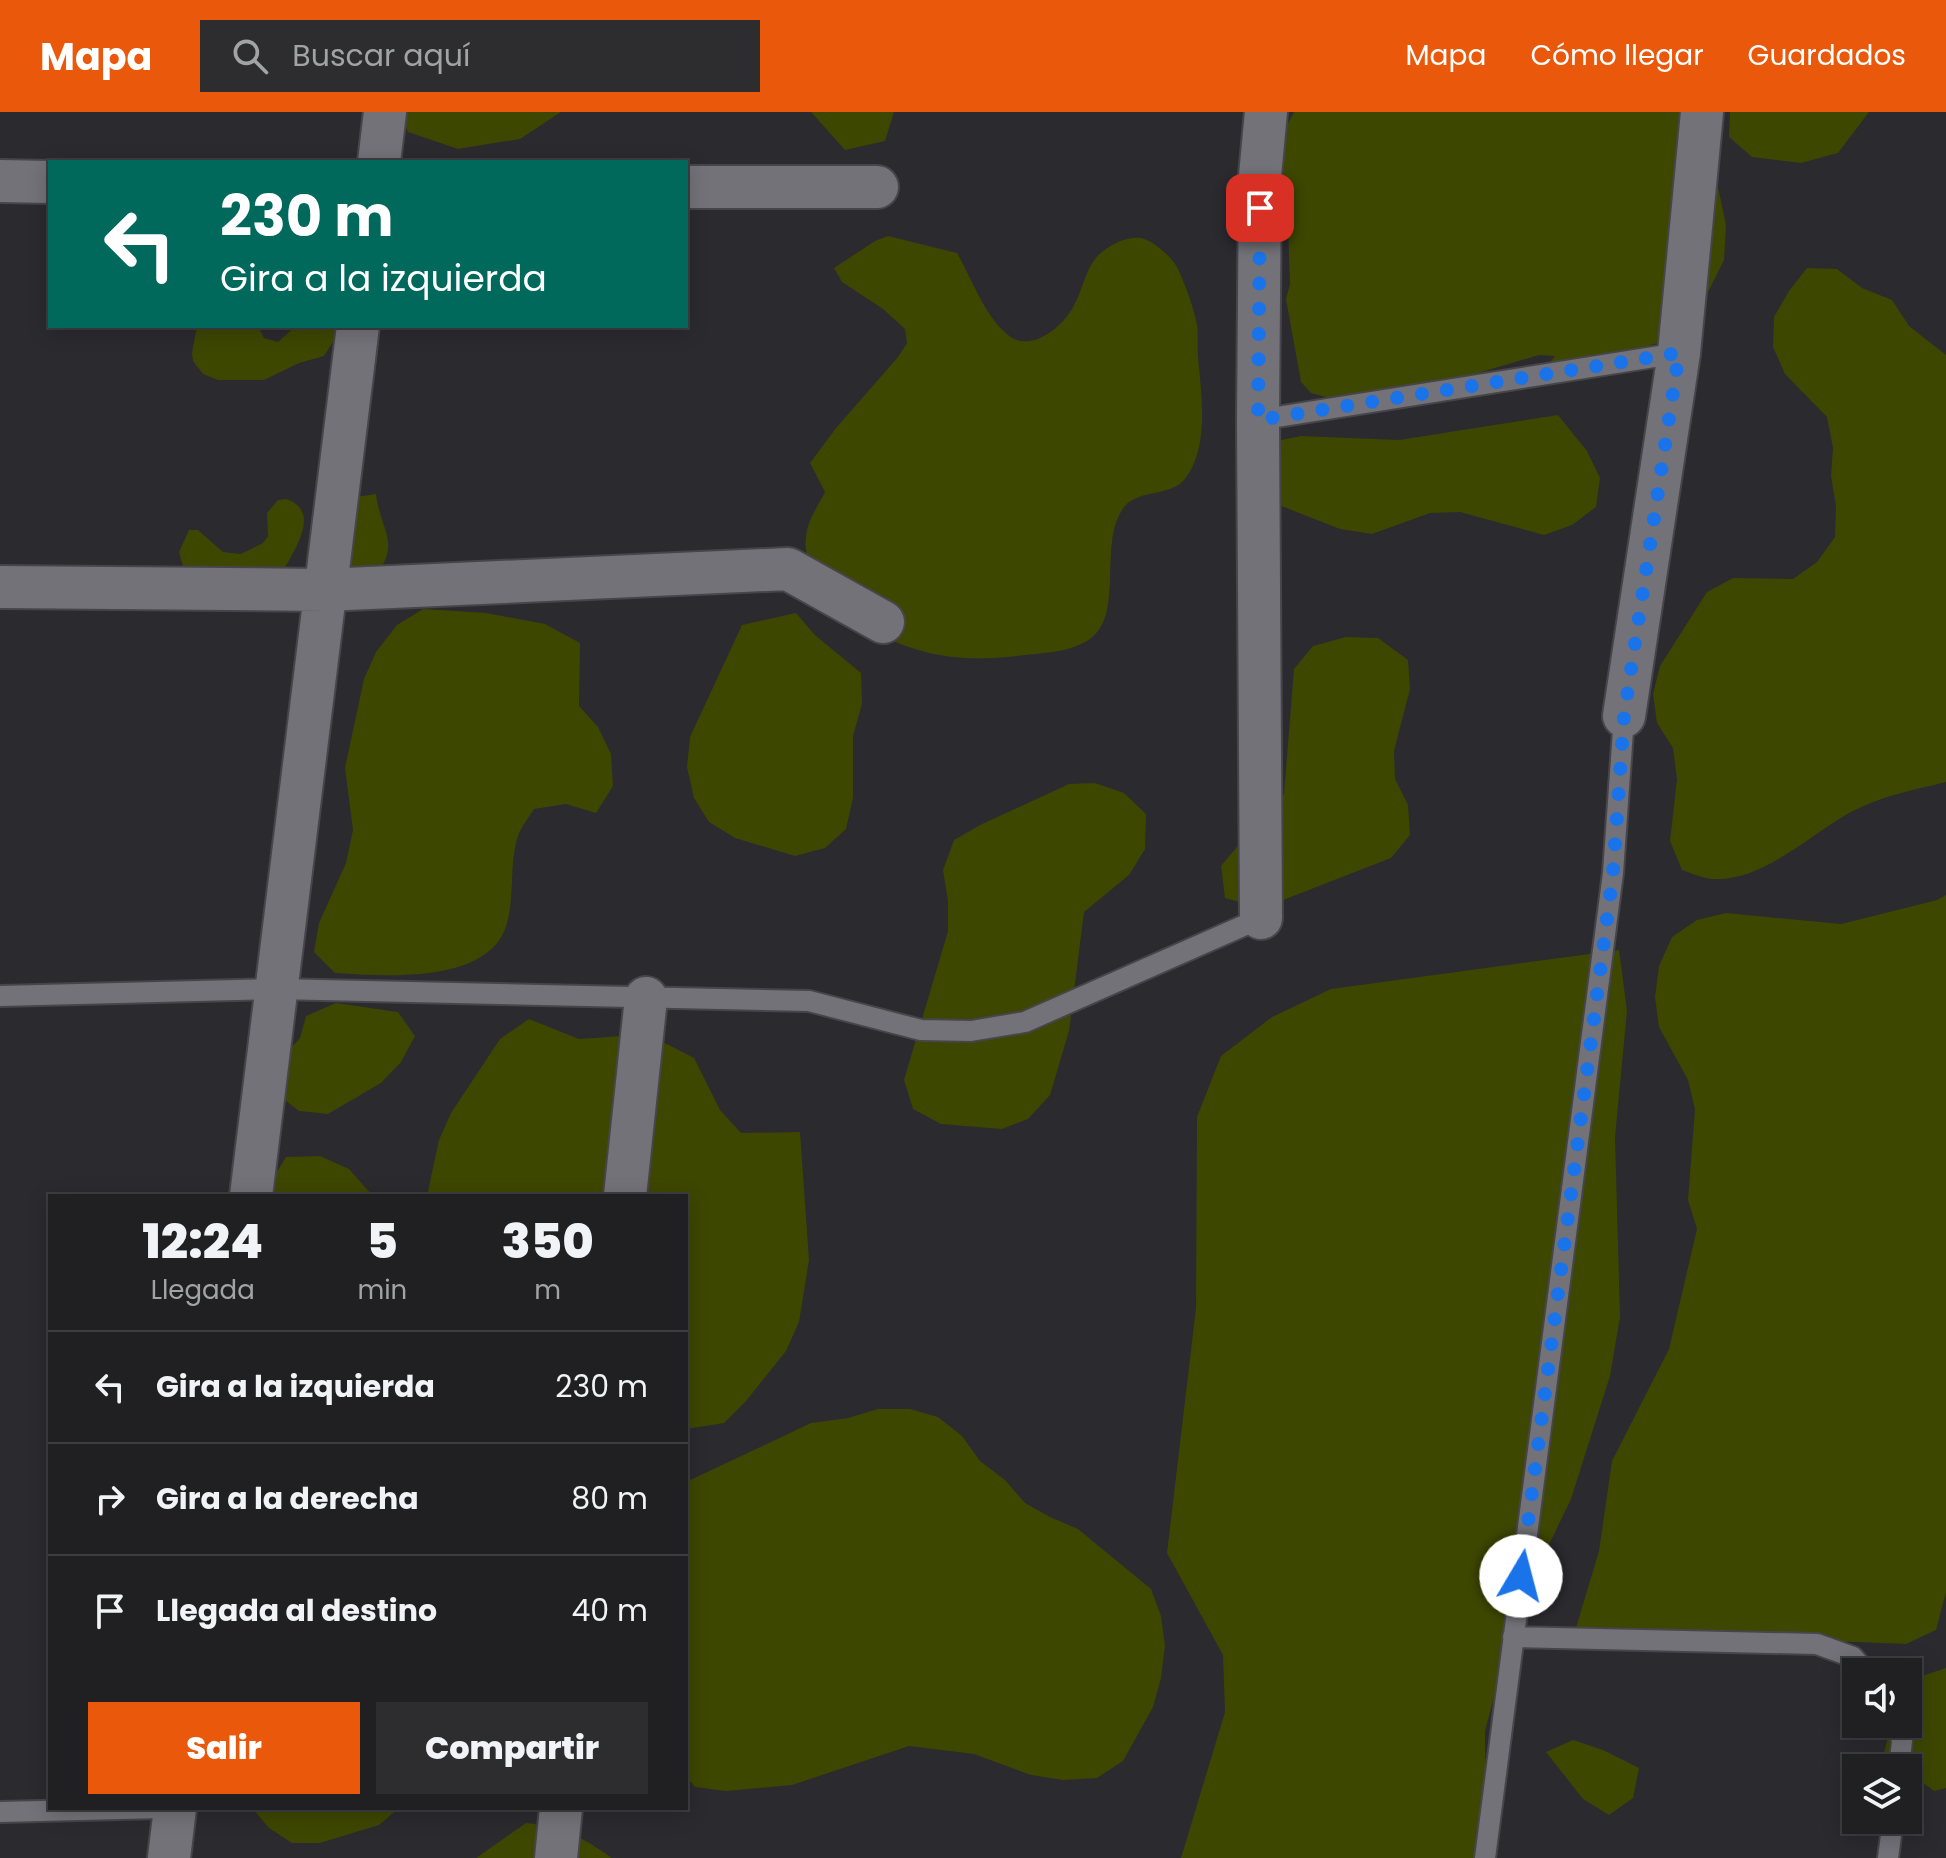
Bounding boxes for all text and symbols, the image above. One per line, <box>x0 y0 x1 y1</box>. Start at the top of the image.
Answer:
search box <box>200 20 760 92</box>
text: Mapa <box>40 30 152 83</box>
icon: search <box>228 34 272 78</box>
text: Buscar aquí <box>292 34 470 77</box>
text: Mapa <box>1405 36 1486 75</box>
text: Cómo llegar <box>1530 36 1704 75</box>
text: Guardados <box>1748 36 1906 75</box>
pin <box>1226 174 1294 242</box>
text: 230 m <box>220 177 394 256</box>
icon: arrive <box>1238 186 1282 230</box>
icon: left <box>88 192 192 296</box>
text: Gira a la izquierda <box>220 253 547 304</box>
text: 12:24 <box>142 1208 263 1275</box>
text: 5 <box>367 1208 398 1275</box>
text: 350 <box>501 1208 594 1275</box>
text: Llegada <box>151 1272 255 1308</box>
text: min <box>357 1272 407 1308</box>
text: m <box>534 1272 561 1308</box>
icon: left <box>88 1365 132 1409</box>
text: Gira a la izquierda <box>156 1365 435 1408</box>
text: 230 m <box>555 1365 648 1408</box>
icon: right <box>88 1477 132 1521</box>
text: Gira a la derecha <box>156 1477 419 1520</box>
text: 80 m <box>571 1477 648 1520</box>
position arrow <box>1479 1534 1563 1618</box>
icon: arrive <box>88 1589 132 1633</box>
text: Llegada al destino <box>156 1589 437 1632</box>
text: 40 m <box>571 1589 648 1632</box>
map controls <box>1842 1658 1922 1834</box>
button: sound <box>1842 1658 1922 1738</box>
button: Salir <box>88 1702 360 1794</box>
button: Compartir <box>376 1702 648 1794</box>
button: layers <box>1842 1754 1922 1834</box>

